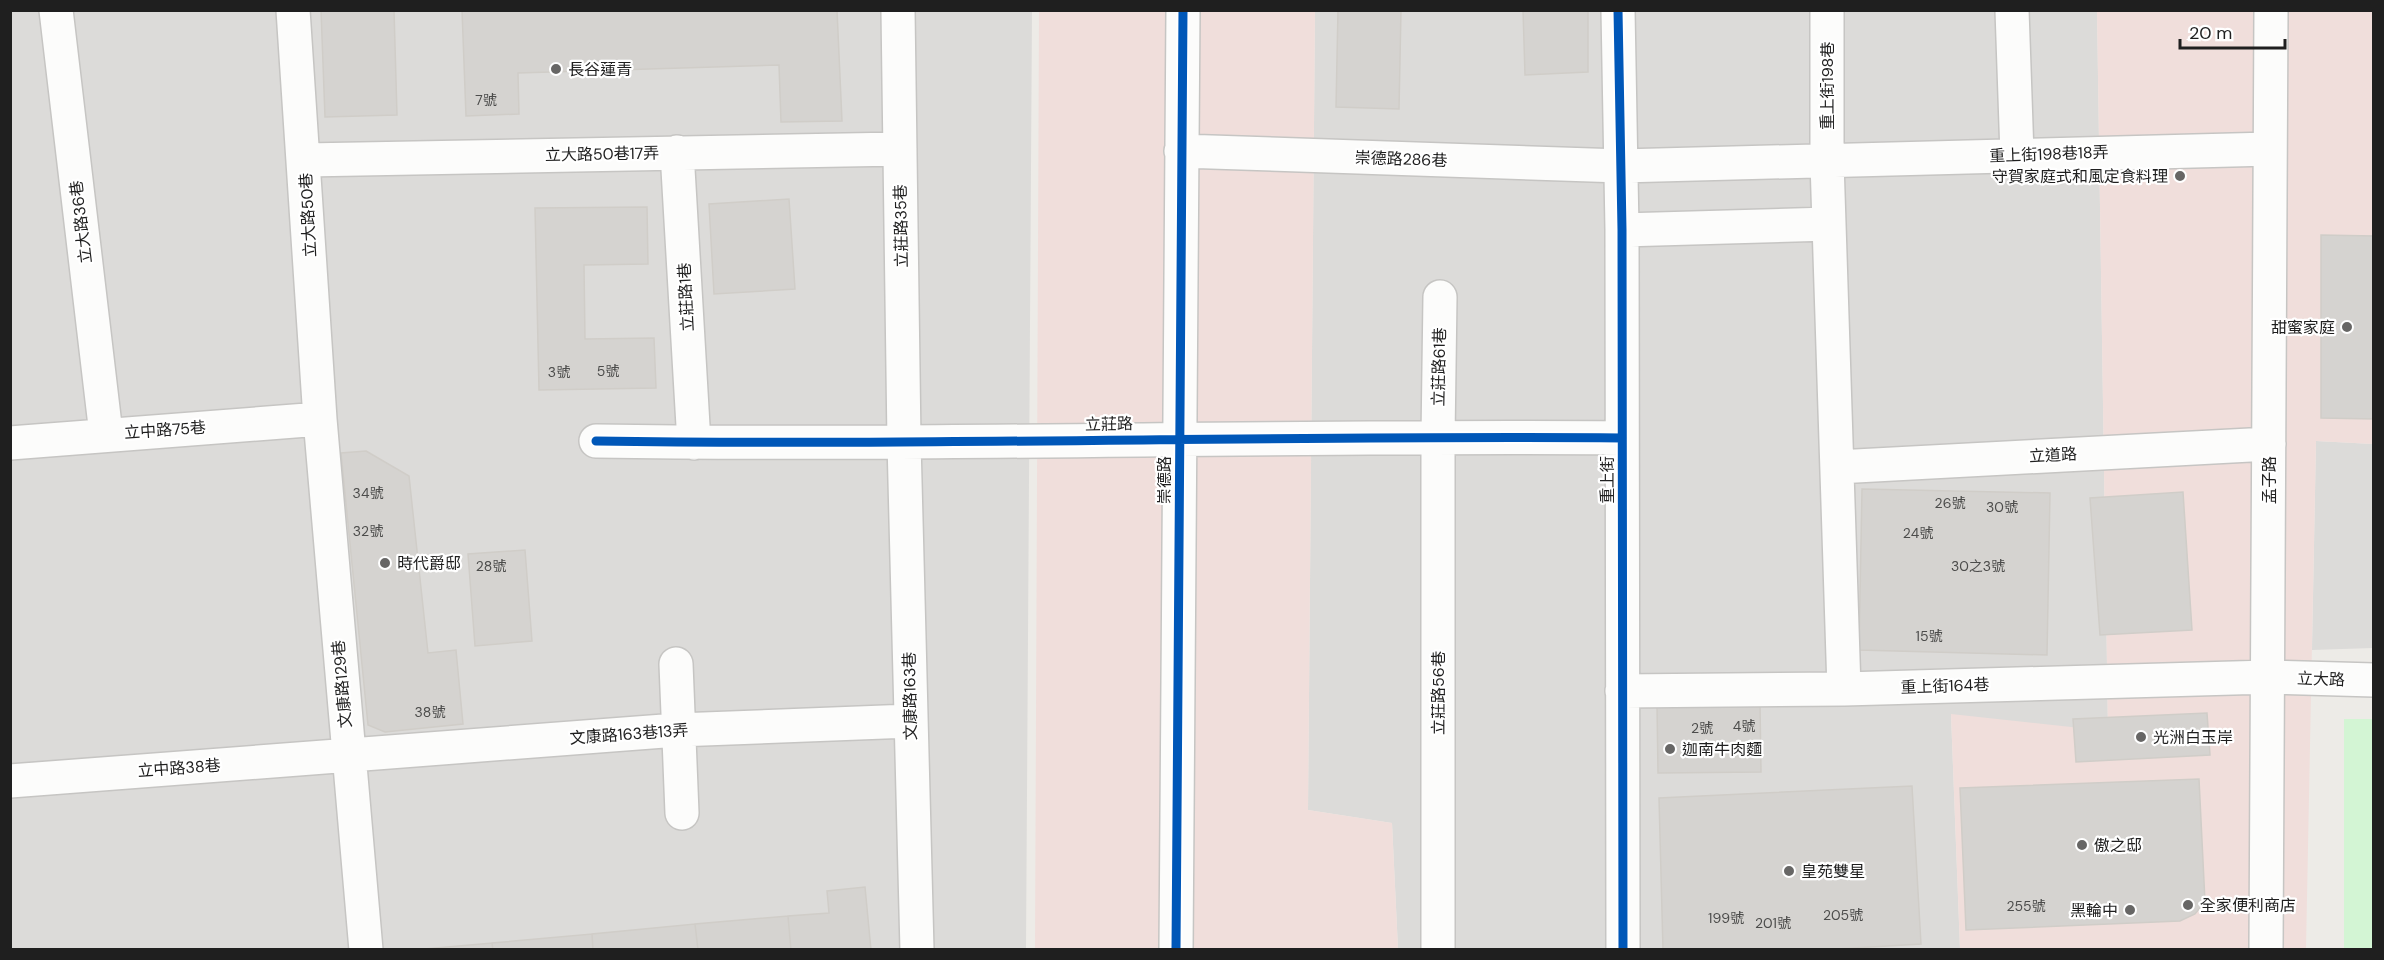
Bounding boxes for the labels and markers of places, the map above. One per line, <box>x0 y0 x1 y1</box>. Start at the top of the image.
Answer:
place label: 長谷蓮青 <box>568 59 632 80</box>
marker: 長谷蓮青 <box>549 62 563 76</box>
place label: 守賀家庭式和風定食料理 <box>1992 166 2168 187</box>
marker: 守賀家庭式和風定食料理 <box>2173 169 2187 183</box>
place label: 甜蜜家庭 <box>2271 317 2335 338</box>
marker: 甜蜜家庭 <box>2340 320 2354 334</box>
place label: 時代爵邸 <box>397 553 461 574</box>
marker: 時代爵邸 <box>378 556 392 570</box>
place label: 光洲白玉岸 <box>2153 727 2233 748</box>
marker: 光洲白玉岸 <box>2134 730 2148 744</box>
place label: 迦南牛肉麵 <box>1682 739 1762 760</box>
marker: 迦南牛肉麵 <box>1663 742 1677 756</box>
place label: 傲之邸 <box>2094 835 2142 856</box>
marker: 傲之邸 <box>2075 838 2089 852</box>
place label: 皇苑雙星 <box>1801 861 1865 882</box>
marker: 皇苑雙星 <box>1782 864 1796 878</box>
place label: 全家便利商店 <box>2200 895 2296 916</box>
marker: 全家便利商店 <box>2181 898 2195 912</box>
place label: 黑輪中 <box>2070 900 2118 921</box>
marker: 黑輪中 <box>2123 903 2137 917</box>

